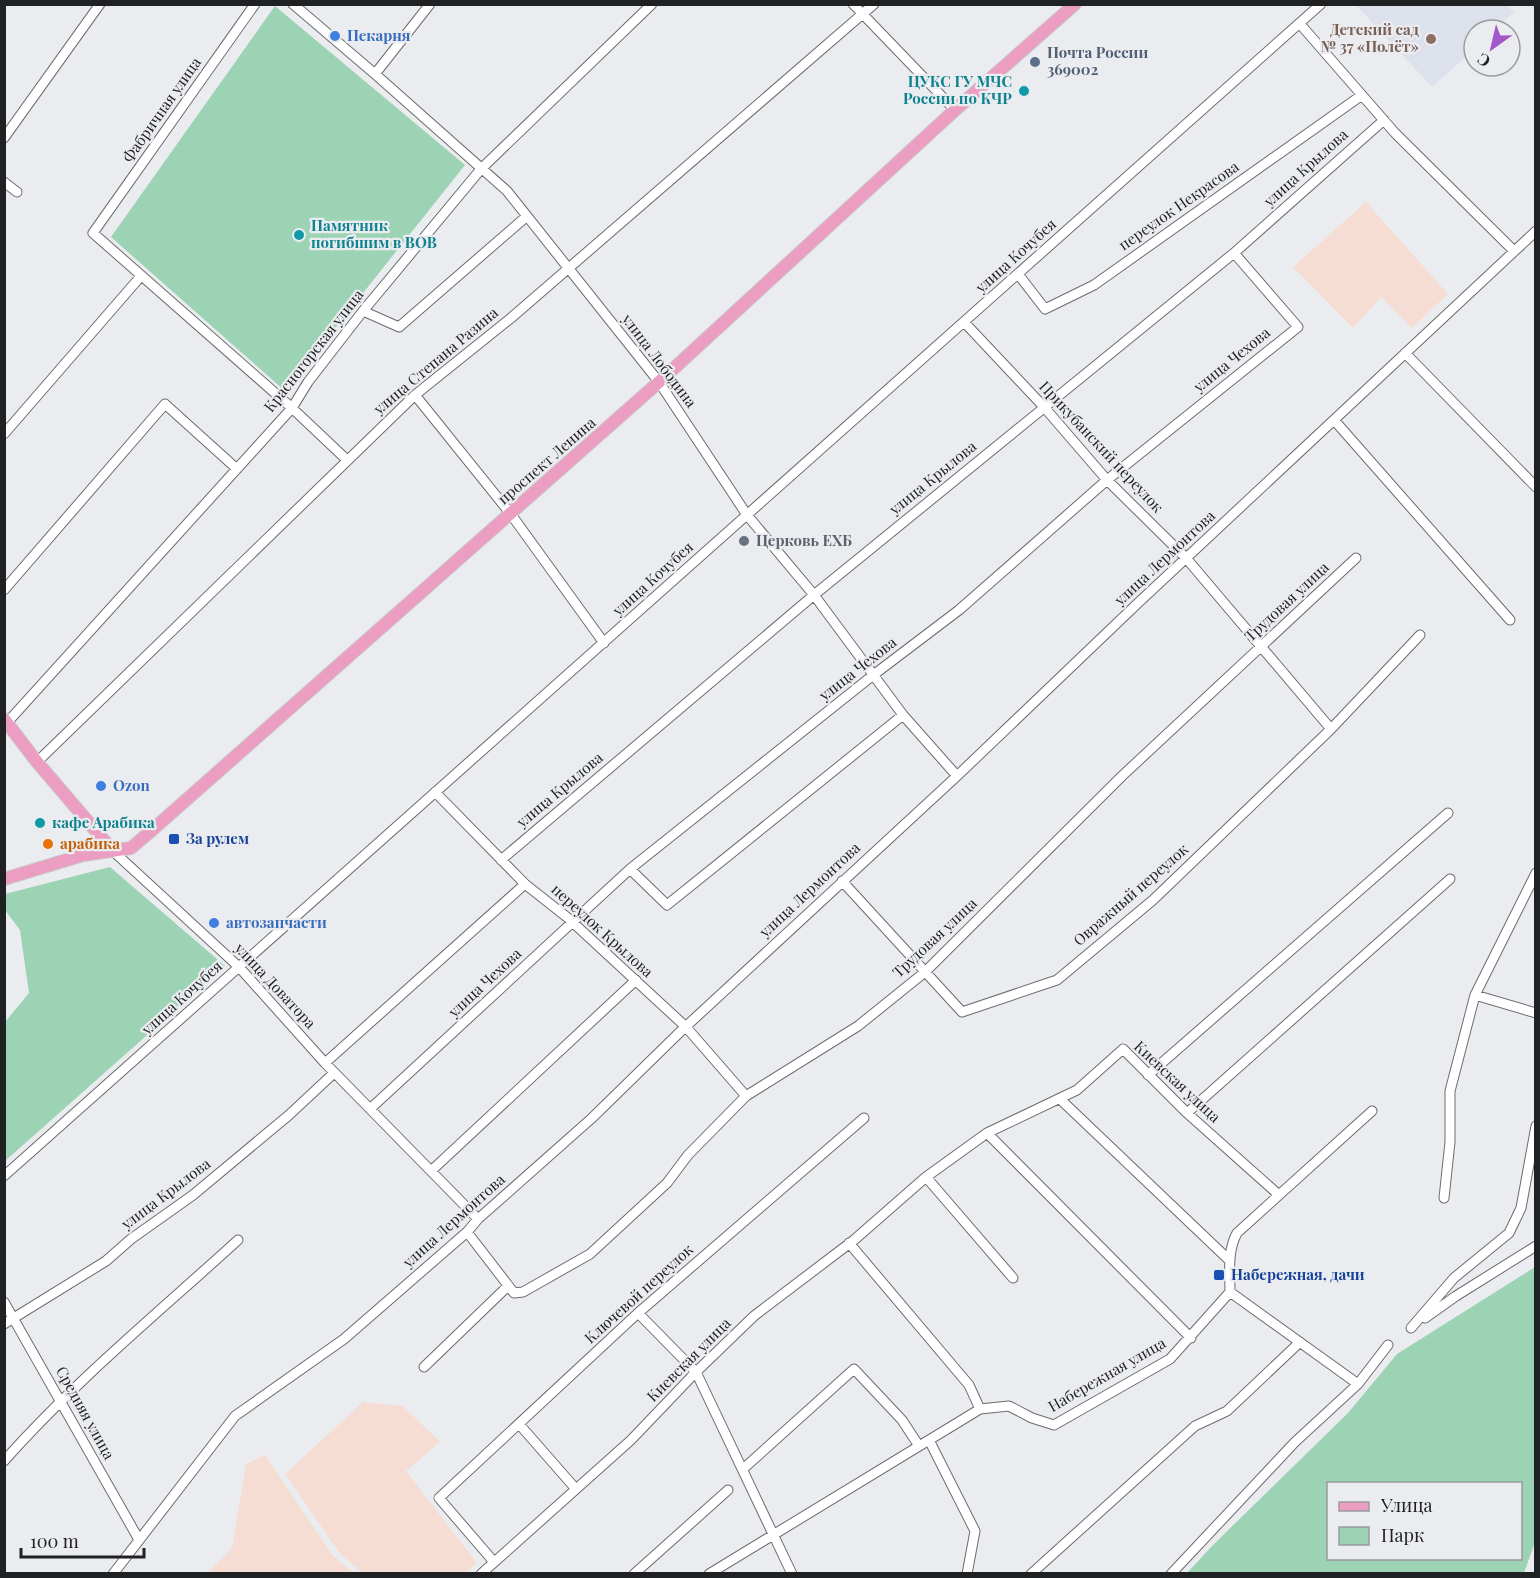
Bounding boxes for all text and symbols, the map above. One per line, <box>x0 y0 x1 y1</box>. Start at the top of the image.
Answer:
north arrow <box>1462 18 1522 78</box>
place label: Детский сад № 37 «Полёт» <box>1321 19 1419 56</box>
place label: Пекарня <box>347 25 411 45</box>
marker: Пекарня <box>328 29 342 43</box>
marker: Детский сад № 37 «Полёт» <box>1424 32 1438 46</box>
place label: Почта России 369002 <box>1047 42 1148 79</box>
text: С <box>1473 49 1494 73</box>
street label: Фабричная улица <box>117 52 205 166</box>
marker: Почта России 369002 <box>1028 55 1042 69</box>
place label: ЦУКС ГУ МЧС России по КЧР <box>903 71 1012 108</box>
marker: ЦУКС ГУ МЧС России по КЧР <box>1017 84 1031 98</box>
street label: улица Крылова <box>1258 124 1352 211</box>
street label: переулок Некрасова <box>1114 156 1243 254</box>
street label: улица Кочубея <box>970 214 1060 297</box>
place label: Памятник погибшим в ВОВ <box>311 215 437 252</box>
marker: Памятник погибшим в ВОВ <box>292 228 306 242</box>
street label: Красногорская улица <box>259 285 368 416</box>
street label: улица Степана Разина <box>368 302 502 419</box>
street label: улица Лободина <box>617 309 702 412</box>
street label: улица Чехова <box>1188 322 1274 397</box>
street label: Прикубанский переулок <box>1035 376 1168 517</box>
street label: проспект Ленина <box>493 412 600 508</box>
street label: улица Крылова <box>884 436 981 519</box>
street label: улица Лермонтова <box>1109 505 1219 610</box>
place label: Церковь ЕХБ <box>756 530 852 550</box>
marker: Церковь ЕХБ <box>737 534 751 548</box>
street label: улица Кочубея <box>607 537 697 620</box>
street label: Трудовая улица <box>1240 557 1333 646</box>
street label: улица Чехова <box>814 631 901 705</box>
street label: улица Крылова <box>511 747 607 832</box>
place label: Ozon <box>113 775 150 795</box>
marker: Ozon <box>94 779 108 793</box>
place label: кафе Арабика <box>52 812 155 832</box>
marker: кафе Арабика <box>33 816 47 830</box>
place label: За рулем <box>186 828 249 848</box>
marker: За рулем <box>167 832 181 846</box>
place label: арабика <box>60 833 120 853</box>
marker: арабика <box>41 837 55 851</box>
street label: улица Лермонтова <box>754 837 864 942</box>
street label: Овражный переулок <box>1069 839 1192 950</box>
street label: переулок Крылова <box>548 879 658 982</box>
street label: Трудовая улица <box>888 893 981 982</box>
place label: автозапчасти <box>226 912 327 932</box>
marker: автозапчасти <box>207 916 221 930</box>
street label: улица Доватора <box>230 938 321 1033</box>
street label: улица Чехова <box>443 943 525 1022</box>
street label: улица Кочубея <box>136 956 226 1039</box>
street label: Киевская улица <box>1130 1036 1225 1127</box>
street label: улица Крылова <box>116 1153 214 1234</box>
street label: улица Лермонтова <box>397 1169 509 1272</box>
street label: Ключевой переулок <box>580 1239 697 1347</box>
place label: Набережная, дачи <box>1231 1264 1365 1284</box>
marker: Набережная, дачи <box>1212 1268 1226 1282</box>
street label: Киевская улица <box>642 1313 735 1406</box>
street label: Набережная улица <box>1044 1332 1169 1416</box>
street label: Средняя улица <box>52 1362 120 1463</box>
legend <box>1327 1482 1522 1560</box>
text: Улица <box>1380 1493 1432 1517</box>
scale bar <box>21 1521 144 1559</box>
text: Парк <box>1381 1523 1424 1547</box>
text: 100 m <box>30 1529 79 1553</box>

